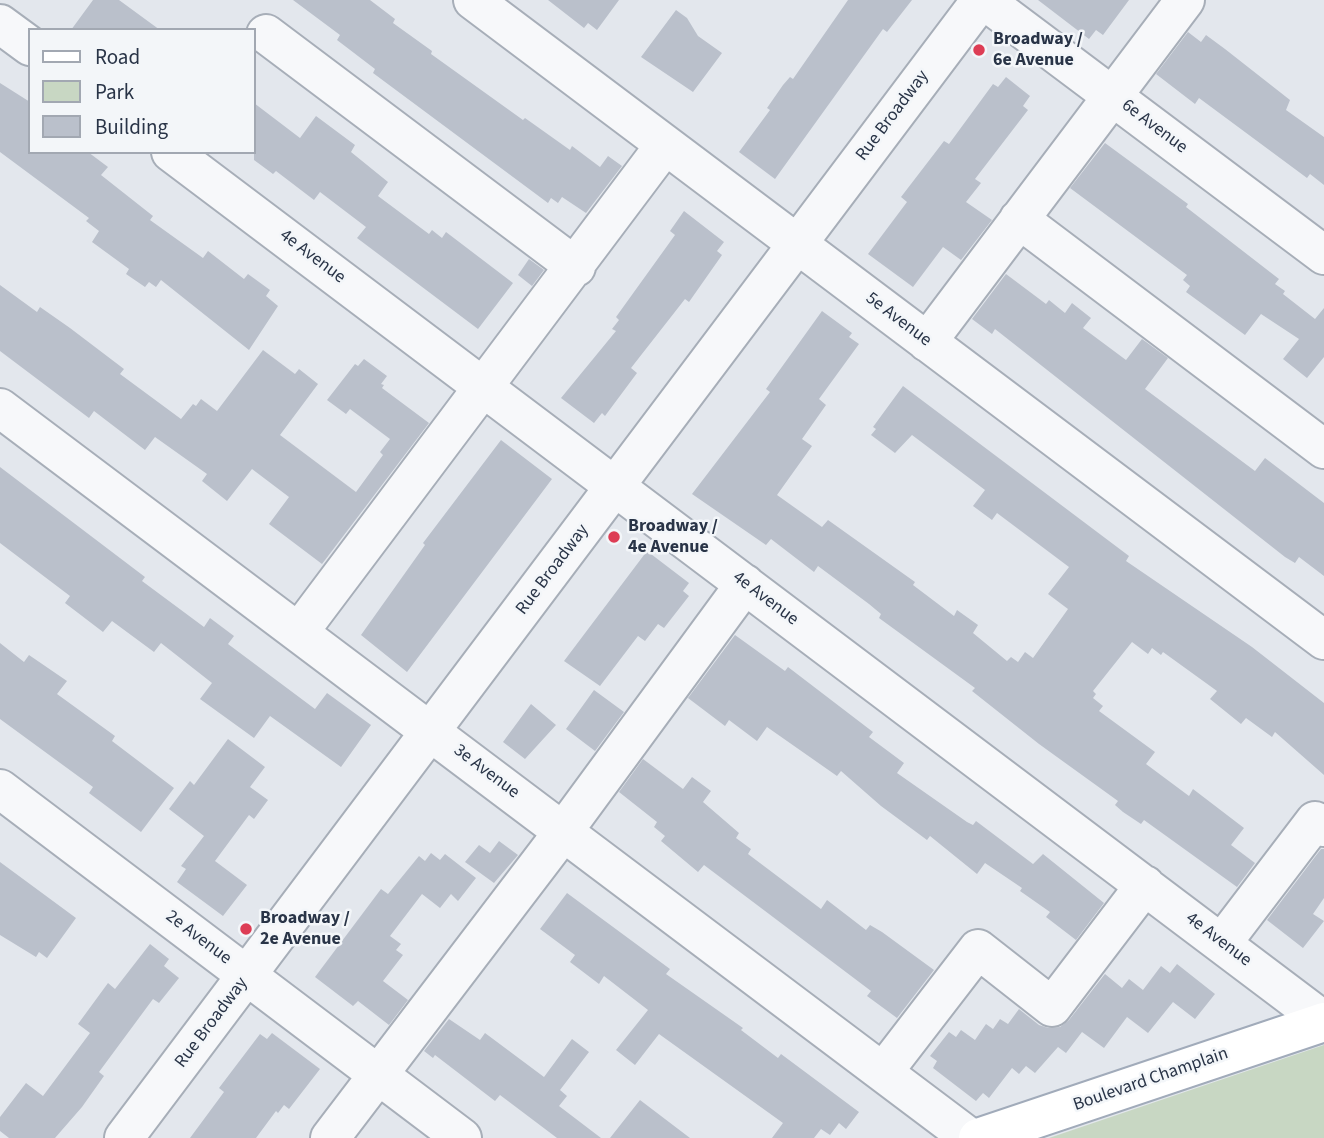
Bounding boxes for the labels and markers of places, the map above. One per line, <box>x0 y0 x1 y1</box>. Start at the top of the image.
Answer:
place label: Broadway / 6e Avenue <box>993 29 1083 72</box>
marker: Broadway / 6e Avenue <box>971 42 987 58</box>
place label: Broadway / 4e Avenue <box>628 516 718 558</box>
marker: Broadway / 4e Avenue <box>606 529 622 545</box>
place label: Broadway / 2e Avenue <box>260 908 350 950</box>
marker: Broadway / 2e Avenue <box>238 921 254 937</box>

